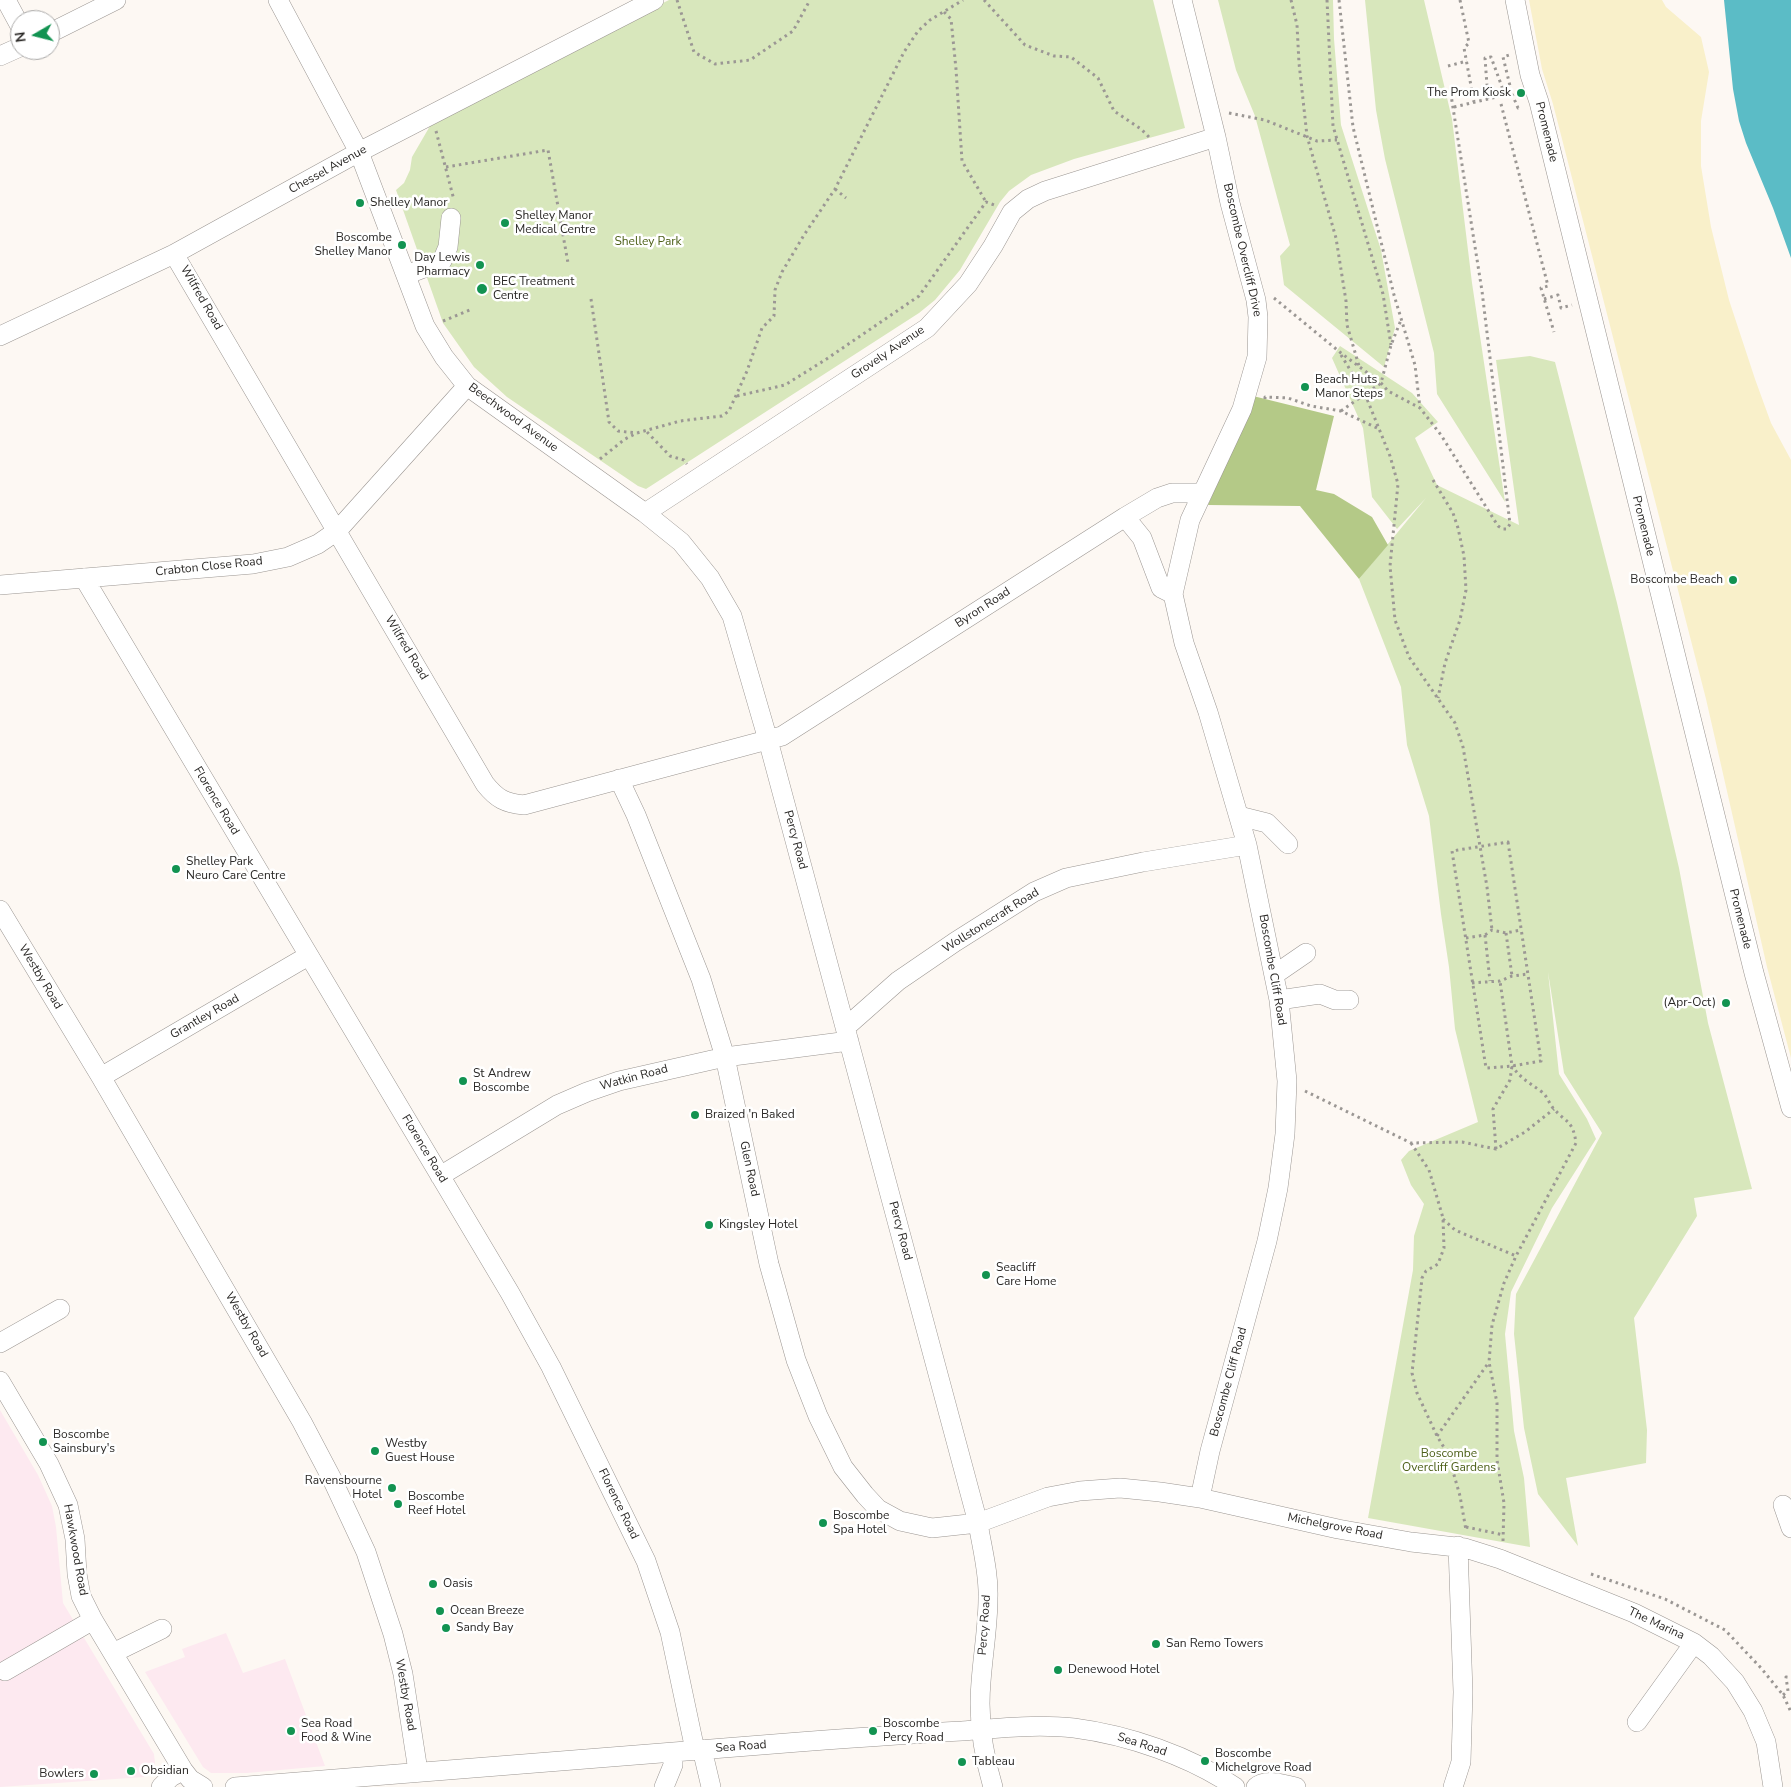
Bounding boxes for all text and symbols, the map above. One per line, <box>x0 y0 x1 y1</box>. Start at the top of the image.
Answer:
north arrow <box>10 10 60 60</box>
text: N <box>11 31 31 44</box>
place label: The Prom Kiosk <box>1427 86 1511 100</box>
marker: The Prom Kiosk <box>1515 87 1527 99</box>
street label: Promenade <box>1532 100 1560 164</box>
street label: Chessel Avenue <box>287 143 369 197</box>
street label: Boscombe Overcliff Drive <box>1220 182 1264 318</box>
place label: Shelley Manor <box>370 196 448 210</box>
marker: Shelley Manor <box>354 197 366 209</box>
place label: Shelley Manor Medical Centre <box>515 209 596 237</box>
marker: Shelley Manor Medical Centre <box>499 217 511 229</box>
place label: Boscombe Shelley Manor <box>314 231 392 259</box>
park label: Shelley Park <box>614 235 682 249</box>
marker: Boscombe Shelley Manor <box>396 239 408 251</box>
place label: Day Lewis Pharmacy <box>414 251 470 279</box>
marker: Day Lewis Pharmacy <box>474 259 486 271</box>
street label: Wilfred Road <box>177 263 225 333</box>
place label: BEC Treatment Centre <box>493 275 574 303</box>
marker: BEC Treatment Centre <box>475 282 489 296</box>
street label: Grovely Avenue <box>849 323 927 383</box>
place label: Beach Huts Manor Steps <box>1315 373 1383 401</box>
street label: Beechwood Avenue <box>465 381 561 455</box>
marker: Beach Huts Manor Steps <box>1299 381 1311 393</box>
street label: Promenade <box>1629 494 1657 558</box>
street label: Crabton Close Road <box>155 554 263 580</box>
place label: Boscombe Beach <box>1630 573 1723 587</box>
marker: Boscombe Beach <box>1727 574 1739 586</box>
street label: Byron Road <box>953 585 1013 631</box>
street label: Wilfred Road <box>381 613 431 683</box>
street label: Florence Road <box>190 764 242 838</box>
street label: Percy Road <box>780 809 810 871</box>
place label: Shelley Park Neuro Care Centre <box>186 855 286 883</box>
marker: Shelley Park Neuro Care Centre <box>170 863 182 875</box>
street label: Wollstonecraft Road <box>940 885 1042 957</box>
street label: Promenade <box>1726 887 1754 951</box>
street label: Boscombe Cliff Road <box>1255 913 1289 1027</box>
street label: Westby Road <box>15 942 65 1012</box>
street label: Grantley Road <box>168 991 242 1043</box>
place label: (Apr-Oct) <box>1664 996 1716 1010</box>
marker: (Apr-Oct) <box>1720 997 1732 1009</box>
street label: Watkin Road <box>598 1062 670 1094</box>
place label: St Andrew Boscombe <box>473 1067 531 1095</box>
marker: St Andrew Boscombe <box>457 1075 469 1087</box>
place label: Braized 'n Baked <box>705 1108 795 1122</box>
marker: Braized 'n Baked <box>689 1109 701 1121</box>
street label: Florence Road <box>398 1112 450 1186</box>
street label: Glen Road <box>736 1140 762 1198</box>
street label: Percy Road <box>885 1200 915 1262</box>
place label: Kingsley Hotel <box>719 1218 798 1232</box>
marker: Kingsley Hotel <box>703 1219 715 1231</box>
place label: Seacliff Care Home <box>996 1261 1056 1289</box>
marker: Seacliff Care Home <box>980 1269 992 1281</box>
street label: Westby Road <box>222 1290 270 1360</box>
street label: Boscombe Cliff Road <box>1207 1326 1251 1438</box>
place label: Boscombe Sainsbury's <box>53 1428 115 1456</box>
marker: Boscombe Sainsbury's <box>37 1436 49 1448</box>
place label: Westby Guest House <box>385 1437 455 1465</box>
marker: Westby Guest House <box>369 1445 381 1457</box>
park label: Boscombe Overcliff Gardens <box>1402 1447 1496 1475</box>
street label: Florence Road <box>595 1466 641 1542</box>
place label: Ravensbourne Hotel <box>305 1474 382 1502</box>
marker: Ravensbourne Hotel <box>386 1482 398 1494</box>
place label: Boscombe Reef Hotel <box>408 1490 466 1518</box>
marker: Boscombe Reef Hotel <box>392 1498 404 1510</box>
street label: Hawkwood Road <box>60 1503 90 1597</box>
place label: Boscombe Spa Hotel <box>833 1509 889 1537</box>
street label: Michelgrove Road <box>1286 1511 1384 1543</box>
marker: Boscombe Spa Hotel <box>817 1517 829 1529</box>
place label: Oasis <box>443 1577 473 1591</box>
marker: Oasis <box>427 1578 439 1590</box>
street label: Percy Road <box>976 1594 994 1656</box>
place label: Ocean Breeze <box>450 1604 524 1618</box>
marker: Ocean Breeze <box>434 1605 446 1617</box>
street label: The Marina <box>1626 1605 1686 1643</box>
place label: Sandy Bay <box>456 1621 513 1635</box>
marker: Sandy Bay <box>440 1622 452 1634</box>
place label: San Remo Towers <box>1166 1637 1263 1651</box>
marker: San Remo Towers <box>1150 1638 1162 1650</box>
street label: Westby Road <box>392 1658 418 1732</box>
place label: Denewood Hotel <box>1068 1663 1160 1677</box>
marker: Denewood Hotel <box>1052 1664 1064 1676</box>
place label: Sea Road Food & Wine <box>301 1717 371 1745</box>
place label: Boscombe Percy Road <box>883 1717 944 1745</box>
marker: Sea Road Food & Wine <box>285 1725 297 1737</box>
marker: Boscombe Percy Road <box>867 1725 879 1737</box>
street label: Sea Road <box>1115 1730 1169 1760</box>
street label: Sea Road <box>715 1738 767 1756</box>
place label: Boscombe Michelgrove Road <box>1215 1747 1312 1775</box>
place label: Tableau <box>972 1755 1015 1769</box>
marker: Boscombe Michelgrove Road <box>1199 1755 1211 1767</box>
marker: Tableau <box>956 1756 968 1768</box>
place label: Obsidian <box>141 1764 189 1778</box>
marker: Obsidian <box>125 1765 137 1777</box>
place label: Bowlers <box>39 1767 84 1781</box>
marker: Bowlers <box>88 1768 100 1780</box>

